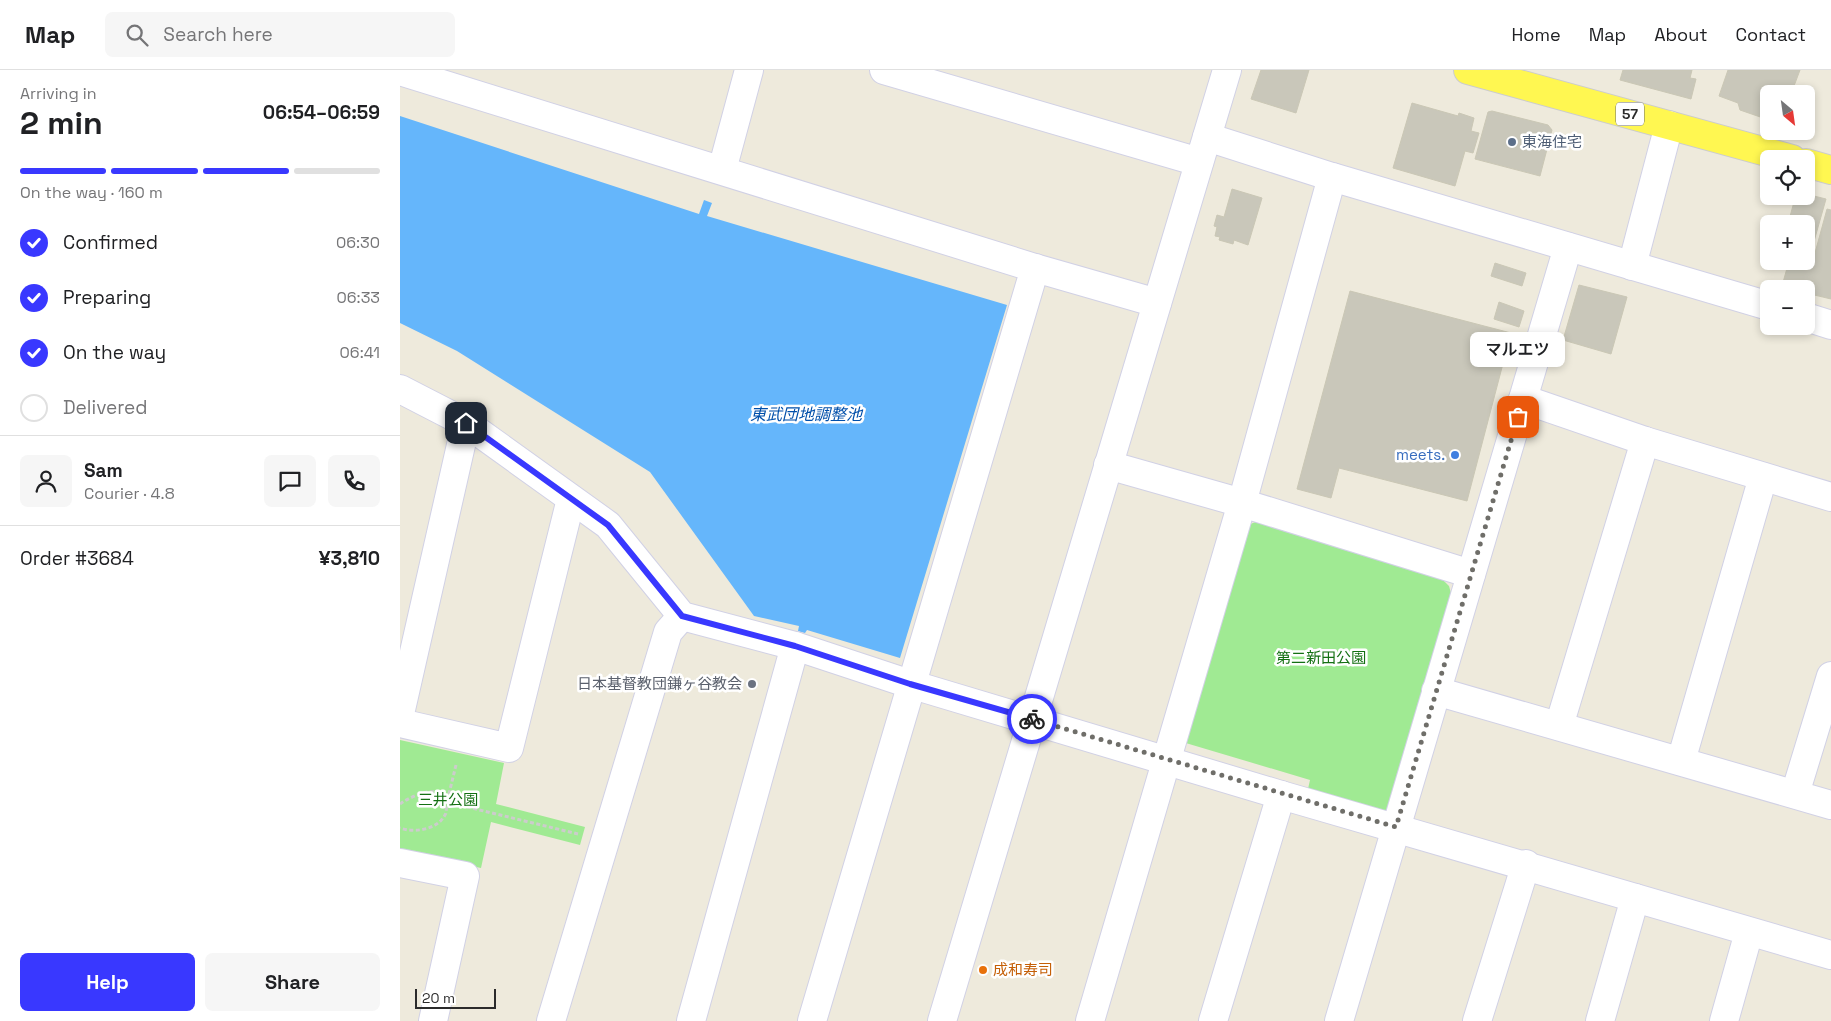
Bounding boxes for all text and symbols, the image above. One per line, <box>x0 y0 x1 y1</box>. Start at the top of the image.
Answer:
search box <box>105 12 455 57</box>
text: Map <box>25 19 75 50</box>
icon: search <box>123 21 151 49</box>
text: Search here <box>163 22 273 47</box>
text: Home <box>1512 23 1561 46</box>
text: Map <box>1589 23 1626 46</box>
text: About <box>1654 23 1708 46</box>
text: Contact <box>1736 23 1806 46</box>
text: Arriving in <box>20 83 97 104</box>
north arrow <box>1760 85 1815 140</box>
map controls <box>1760 85 1815 335</box>
text: 06:54–06:59 <box>263 100 380 125</box>
text: 2 min <box>20 103 103 143</box>
road number: 57 <box>1616 103 1644 126</box>
place label: 東海住宅 <box>1522 132 1582 151</box>
marker: 東海住宅 <box>1506 136 1518 148</box>
button: locate <box>1760 150 1815 205</box>
text: On the way · 160 m <box>20 182 163 203</box>
button: + <box>1760 215 1815 270</box>
icon: check <box>20 229 48 257</box>
text: Confirmed <box>63 230 158 255</box>
text: 06:30 <box>336 232 380 253</box>
button: − <box>1760 280 1815 335</box>
icon: check <box>20 284 48 312</box>
text: Preparing <box>63 285 151 310</box>
text: 06:33 <box>337 287 380 308</box>
callout: マルエツ <box>1470 332 1566 367</box>
icon: check <box>20 339 48 367</box>
text: マルエツ <box>1485 339 1550 360</box>
text: On the way <box>63 340 166 365</box>
text: 06:41 <box>340 342 380 363</box>
text: Delivered <box>63 395 148 420</box>
pin <box>1497 396 1539 438</box>
pin <box>445 402 487 444</box>
icon: bag <box>1504 403 1532 431</box>
water label: 東武団地調整池 <box>750 404 864 425</box>
icon: home <box>452 409 480 437</box>
place label: meets. <box>1396 445 1445 464</box>
marker: meets. <box>1449 449 1461 461</box>
button: person <box>20 455 72 507</box>
button: chat <box>264 455 316 507</box>
button: phone <box>328 455 380 507</box>
text: Sam <box>84 458 123 483</box>
text: Courier · 4.8 <box>84 483 175 504</box>
text: Order #3684 <box>20 546 134 571</box>
text: ¥3,810 <box>319 546 380 571</box>
park label: 第二新田公園 <box>1276 648 1366 667</box>
place label: 日本基督教団鎌ヶ谷教会 <box>577 674 742 693</box>
marker: 日本基督教団鎌ヶ谷教会 <box>746 678 758 690</box>
courier <box>1007 694 1057 744</box>
icon: bike <box>1018 705 1046 733</box>
park label: 三井公園 <box>418 790 478 809</box>
button: Help <box>20 953 195 1011</box>
button: Share <box>205 953 380 1011</box>
place label: 成和寿司 <box>993 960 1053 979</box>
marker: 成和寿司 <box>977 964 989 976</box>
scale bar <box>415 986 496 1009</box>
text: 20 m <box>422 989 455 1007</box>

